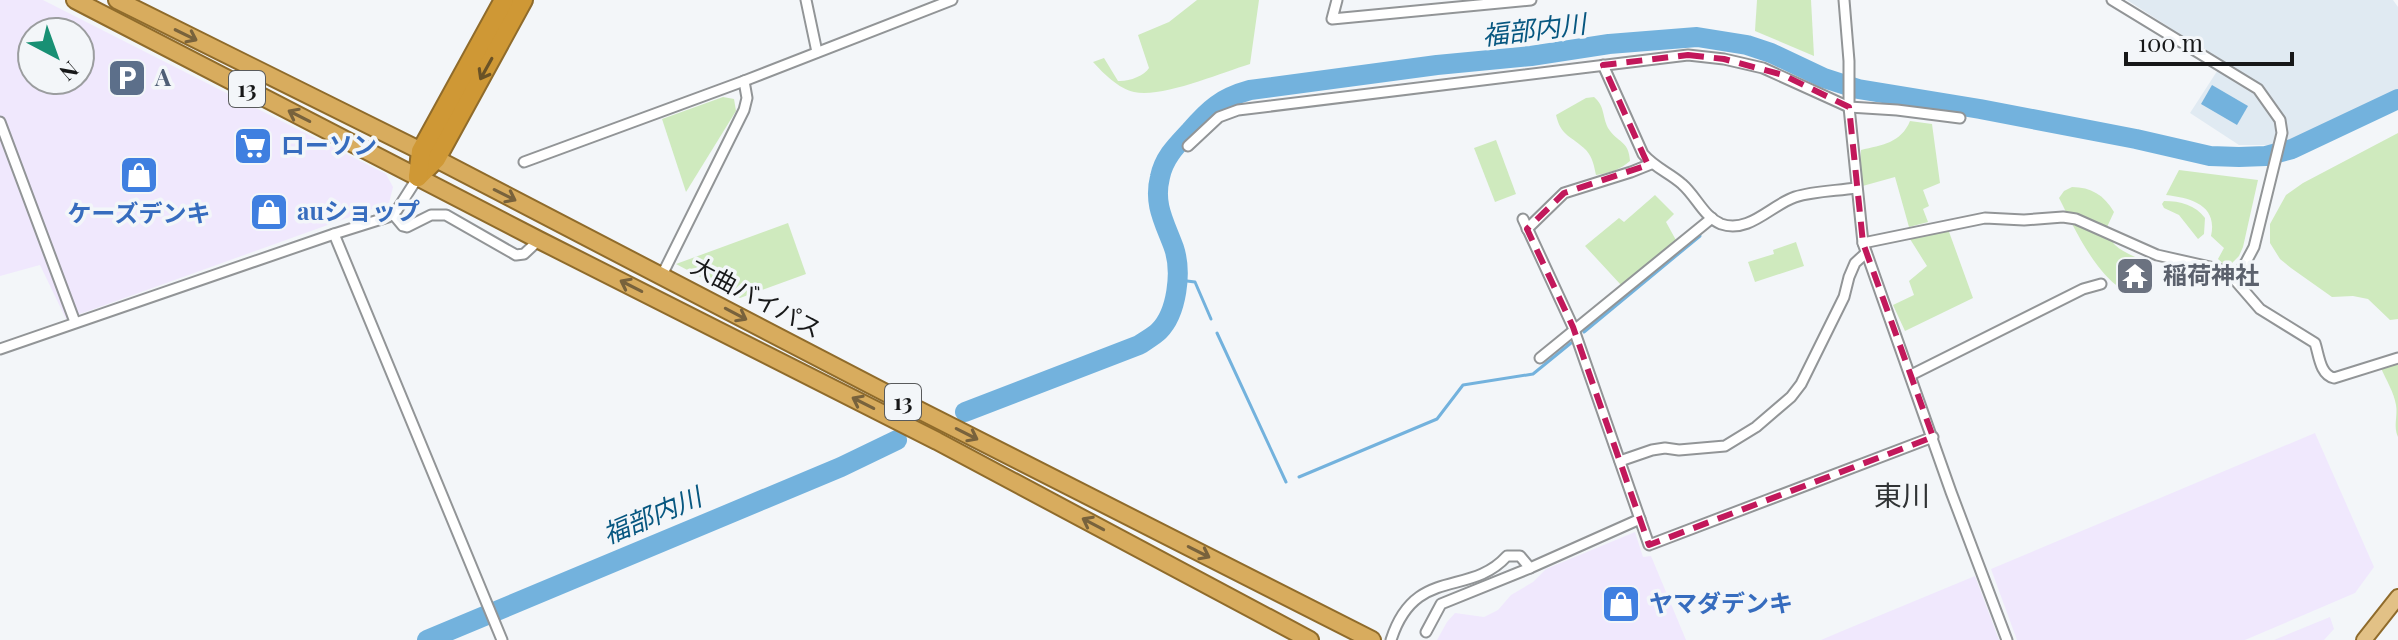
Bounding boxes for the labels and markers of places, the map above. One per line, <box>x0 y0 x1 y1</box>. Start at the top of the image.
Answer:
parking icon: A <box>106 57 148 99</box>
place label: A <box>154 60 172 92</box>
supermarket icon: ローソン <box>232 125 274 167</box>
place label: ローソン <box>281 128 377 160</box>
shop icon: ケーズデンキ <box>118 154 160 196</box>
shop icon: auショップ <box>248 191 290 233</box>
place label: auショップ <box>297 194 420 226</box>
place label: ケーズデンキ <box>68 196 210 228</box>
temple icon: 稲荷神社 <box>2114 255 2156 297</box>
place label: 稲荷神社 <box>2163 258 2259 290</box>
shop icon: ヤマダデンキ <box>1600 583 1642 625</box>
place label: ヤマダデンキ <box>1649 586 1793 618</box>

